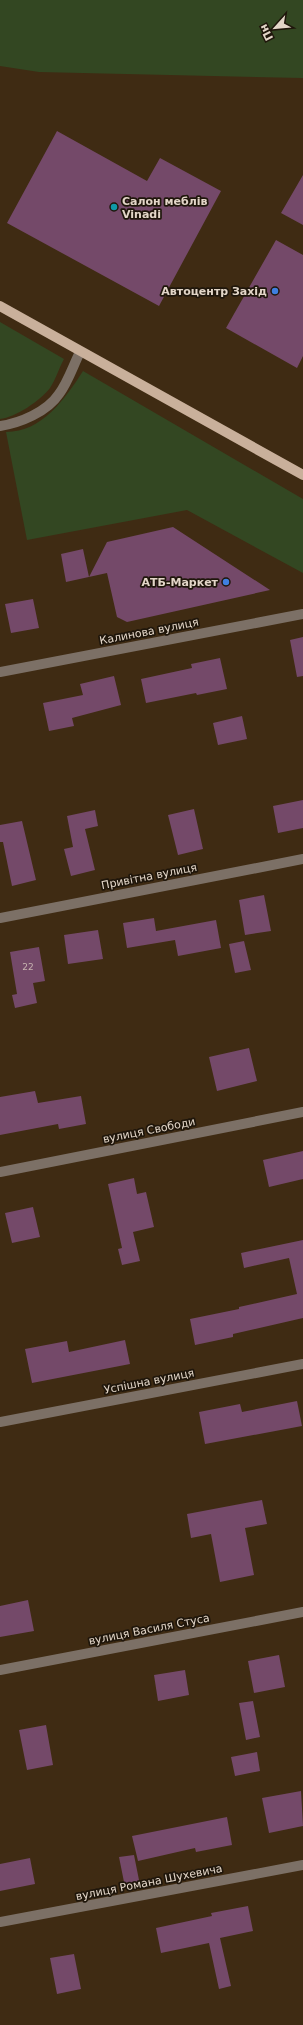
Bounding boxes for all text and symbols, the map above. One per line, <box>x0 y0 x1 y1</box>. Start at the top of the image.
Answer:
north arrow <box>255 8 295 48</box>
text: Пн <box>257 22 276 43</box>
place label: Салон меблів Vinadi <box>122 195 207 221</box>
marker: Салон меблів Vinadi <box>109 202 119 212</box>
place label: Автоцентр Захід <box>161 285 267 298</box>
marker: Автоцентр Захід <box>270 286 280 296</box>
place label: АТБ-Маркет <box>141 576 219 589</box>
marker: АТБ-Маркет <box>221 577 231 587</box>
street label: Калинова вулиця <box>98 616 200 647</box>
street label: Привітна вулиця <box>100 861 198 892</box>
house number: 22 <box>22 962 34 972</box>
street label: вулиця Свободи <box>102 1115 196 1146</box>
street label: Успішна вулиця <box>103 1366 195 1397</box>
street label: вулиця Василя Стуса <box>88 1611 211 1648</box>
street label: вулиця Романа Шухевича <box>75 1862 223 1903</box>

